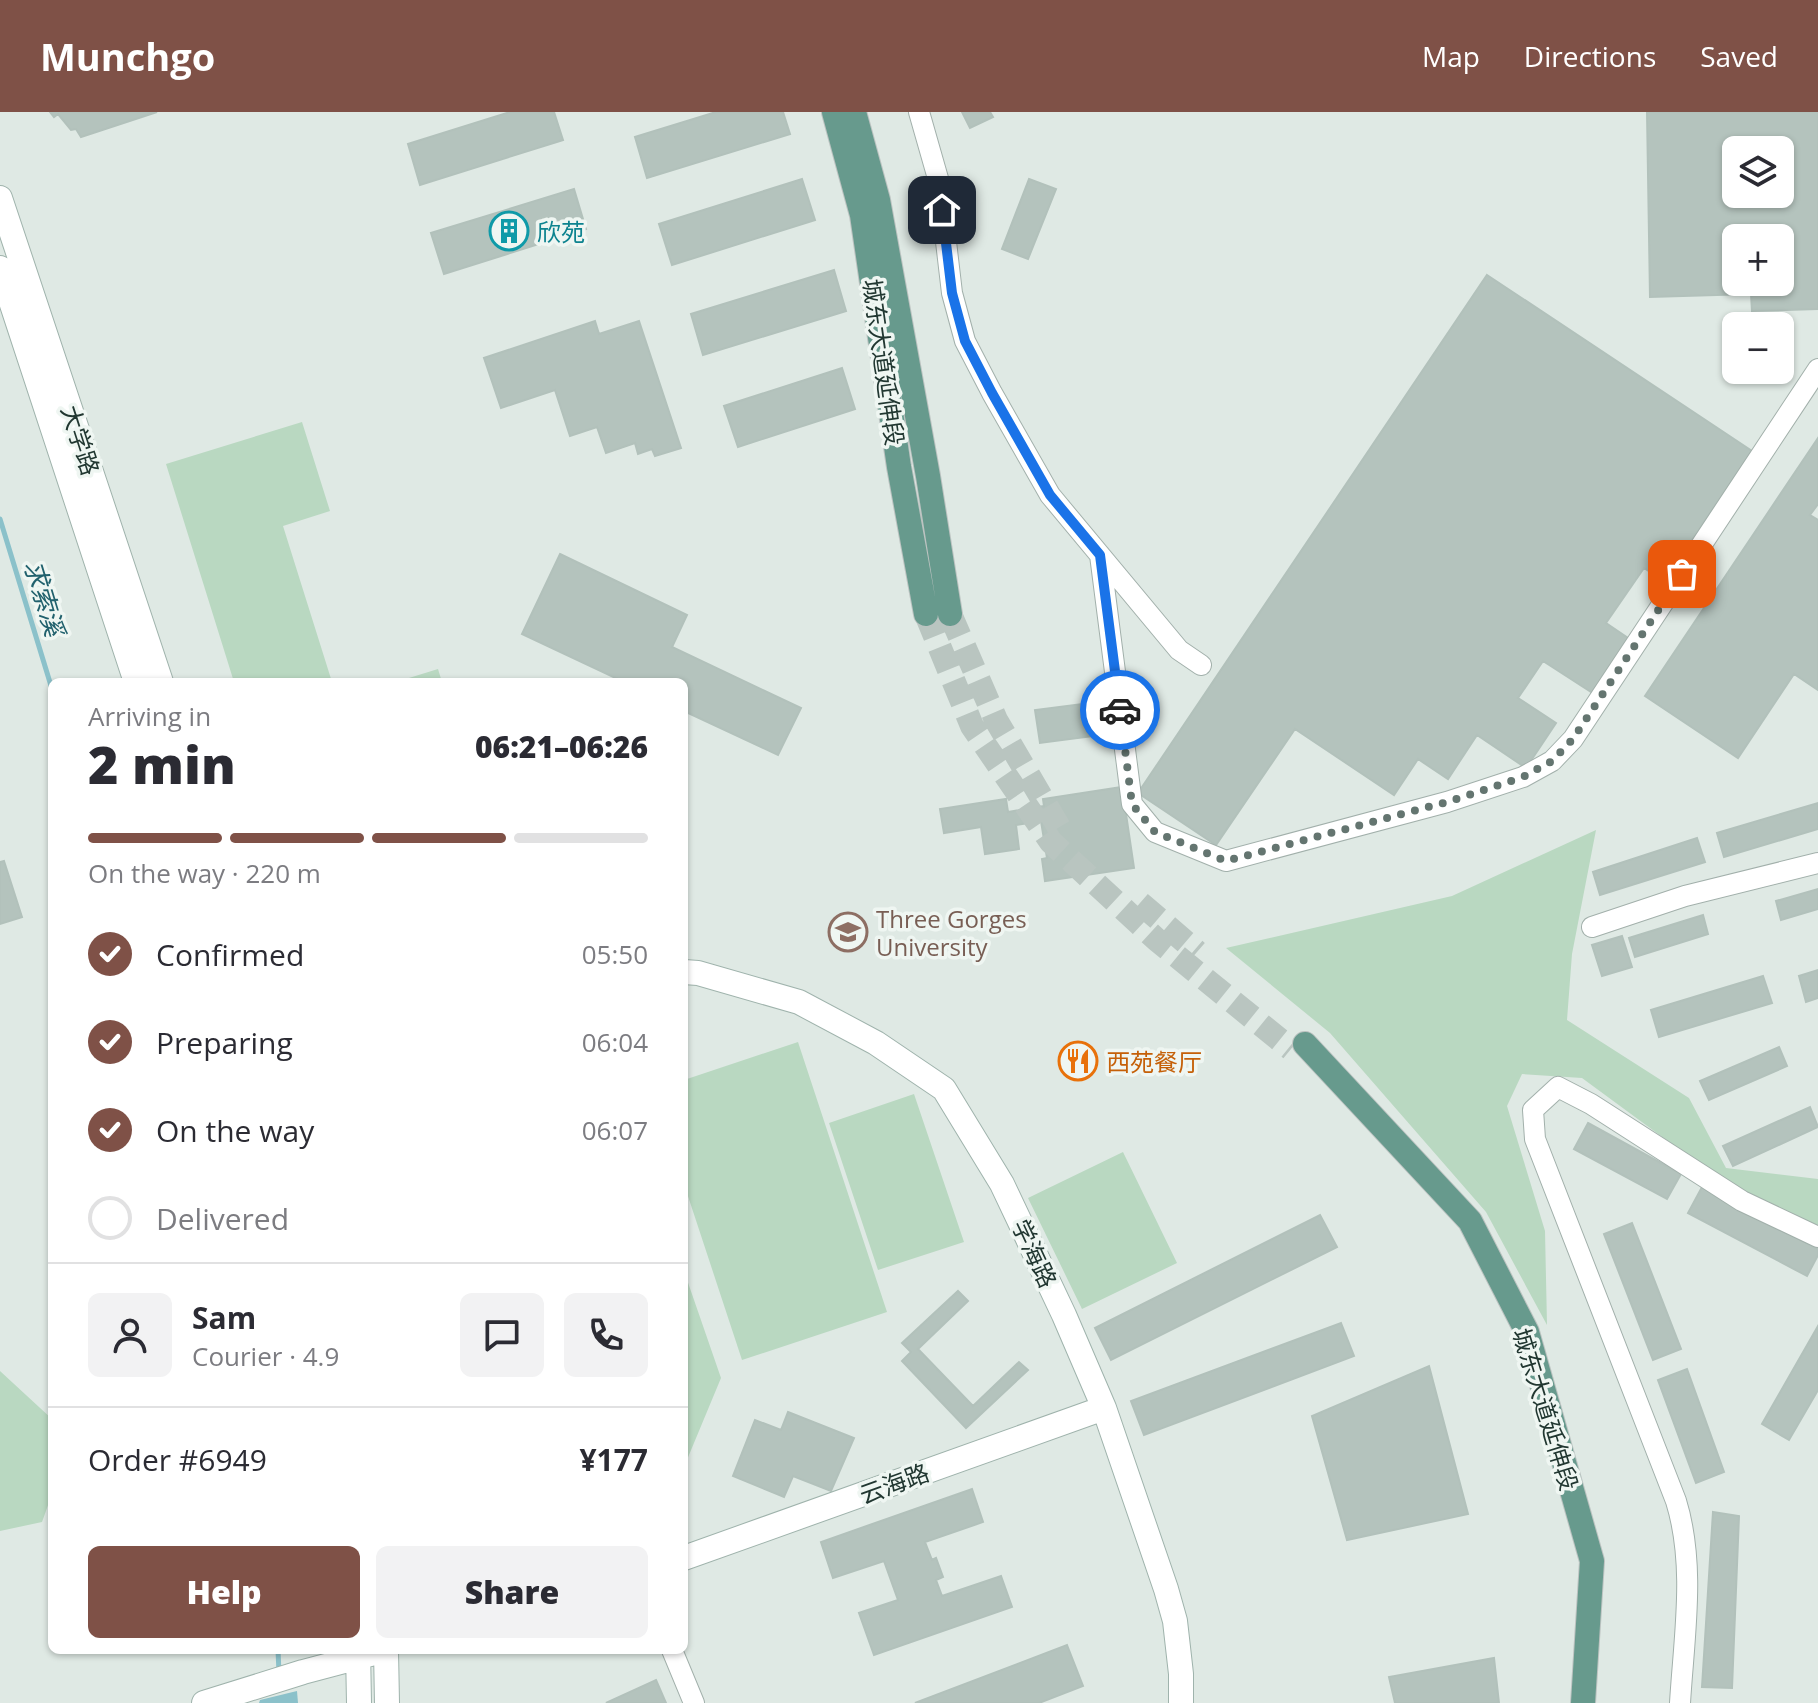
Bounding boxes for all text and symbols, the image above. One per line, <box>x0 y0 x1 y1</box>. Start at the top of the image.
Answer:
text: Munchgo <box>40 30 215 82</box>
text: Map <box>1422 37 1480 75</box>
text: Directions <box>1524 37 1656 75</box>
text: Saved <box>1700 37 1778 75</box>
map controls <box>1722 136 1794 384</box>
button: layers <box>1722 136 1794 208</box>
pin <box>908 176 976 244</box>
icon: home <box>920 188 964 232</box>
building icon: 欣苑 <box>488 210 530 252</box>
place label: 欣苑 <box>537 215 585 248</box>
button: + <box>1722 224 1794 296</box>
street label: 城东大道延伸段 <box>856 277 912 447</box>
button: − <box>1722 312 1794 384</box>
street label: 大学路 <box>54 401 108 479</box>
pin <box>1648 540 1716 608</box>
icon: bag <box>1660 552 1704 596</box>
water label: 求索溪 <box>16 555 74 643</box>
courier <box>1080 670 1160 750</box>
icon: car <box>1098 688 1142 732</box>
text: Arriving in <box>88 698 211 734</box>
text: 06:21–06:26 <box>475 726 648 767</box>
text: 2 min <box>88 728 236 799</box>
text: On the way · 220 m <box>88 855 321 891</box>
place label: Three Gorges University <box>876 902 1027 963</box>
school or university icon: Three Gorges University <box>827 911 869 953</box>
icon: check <box>88 932 132 976</box>
text: Confirmed <box>156 934 304 975</box>
text: 05:50 <box>582 936 648 972</box>
icon: check <box>88 1020 132 1064</box>
text: Preparing <box>156 1022 293 1063</box>
text: 06:04 <box>582 1024 648 1060</box>
restaurant icon: 西苑餐厅 <box>1057 1040 1099 1082</box>
place label: 西苑餐厅 <box>1106 1045 1202 1078</box>
icon: check <box>88 1108 132 1152</box>
text: On the way <box>156 1110 314 1151</box>
text: 06:07 <box>582 1112 648 1148</box>
text: Delivered <box>156 1198 289 1239</box>
street label: 学海路 <box>1005 1213 1065 1293</box>
button: person <box>88 1293 172 1377</box>
button: chat <box>460 1293 544 1377</box>
button: phone <box>564 1293 648 1377</box>
text: Sam <box>192 1297 256 1338</box>
street label: 城东大道延伸段 <box>1506 1324 1586 1494</box>
text: Courier · 4.9 <box>192 1338 339 1374</box>
text: Order #6949 <box>88 1439 267 1480</box>
text: ¥177 <box>579 1439 648 1480</box>
street label: 云海路 <box>855 1455 933 1511</box>
button: Help <box>88 1546 360 1638</box>
button: Share <box>376 1546 648 1638</box>

